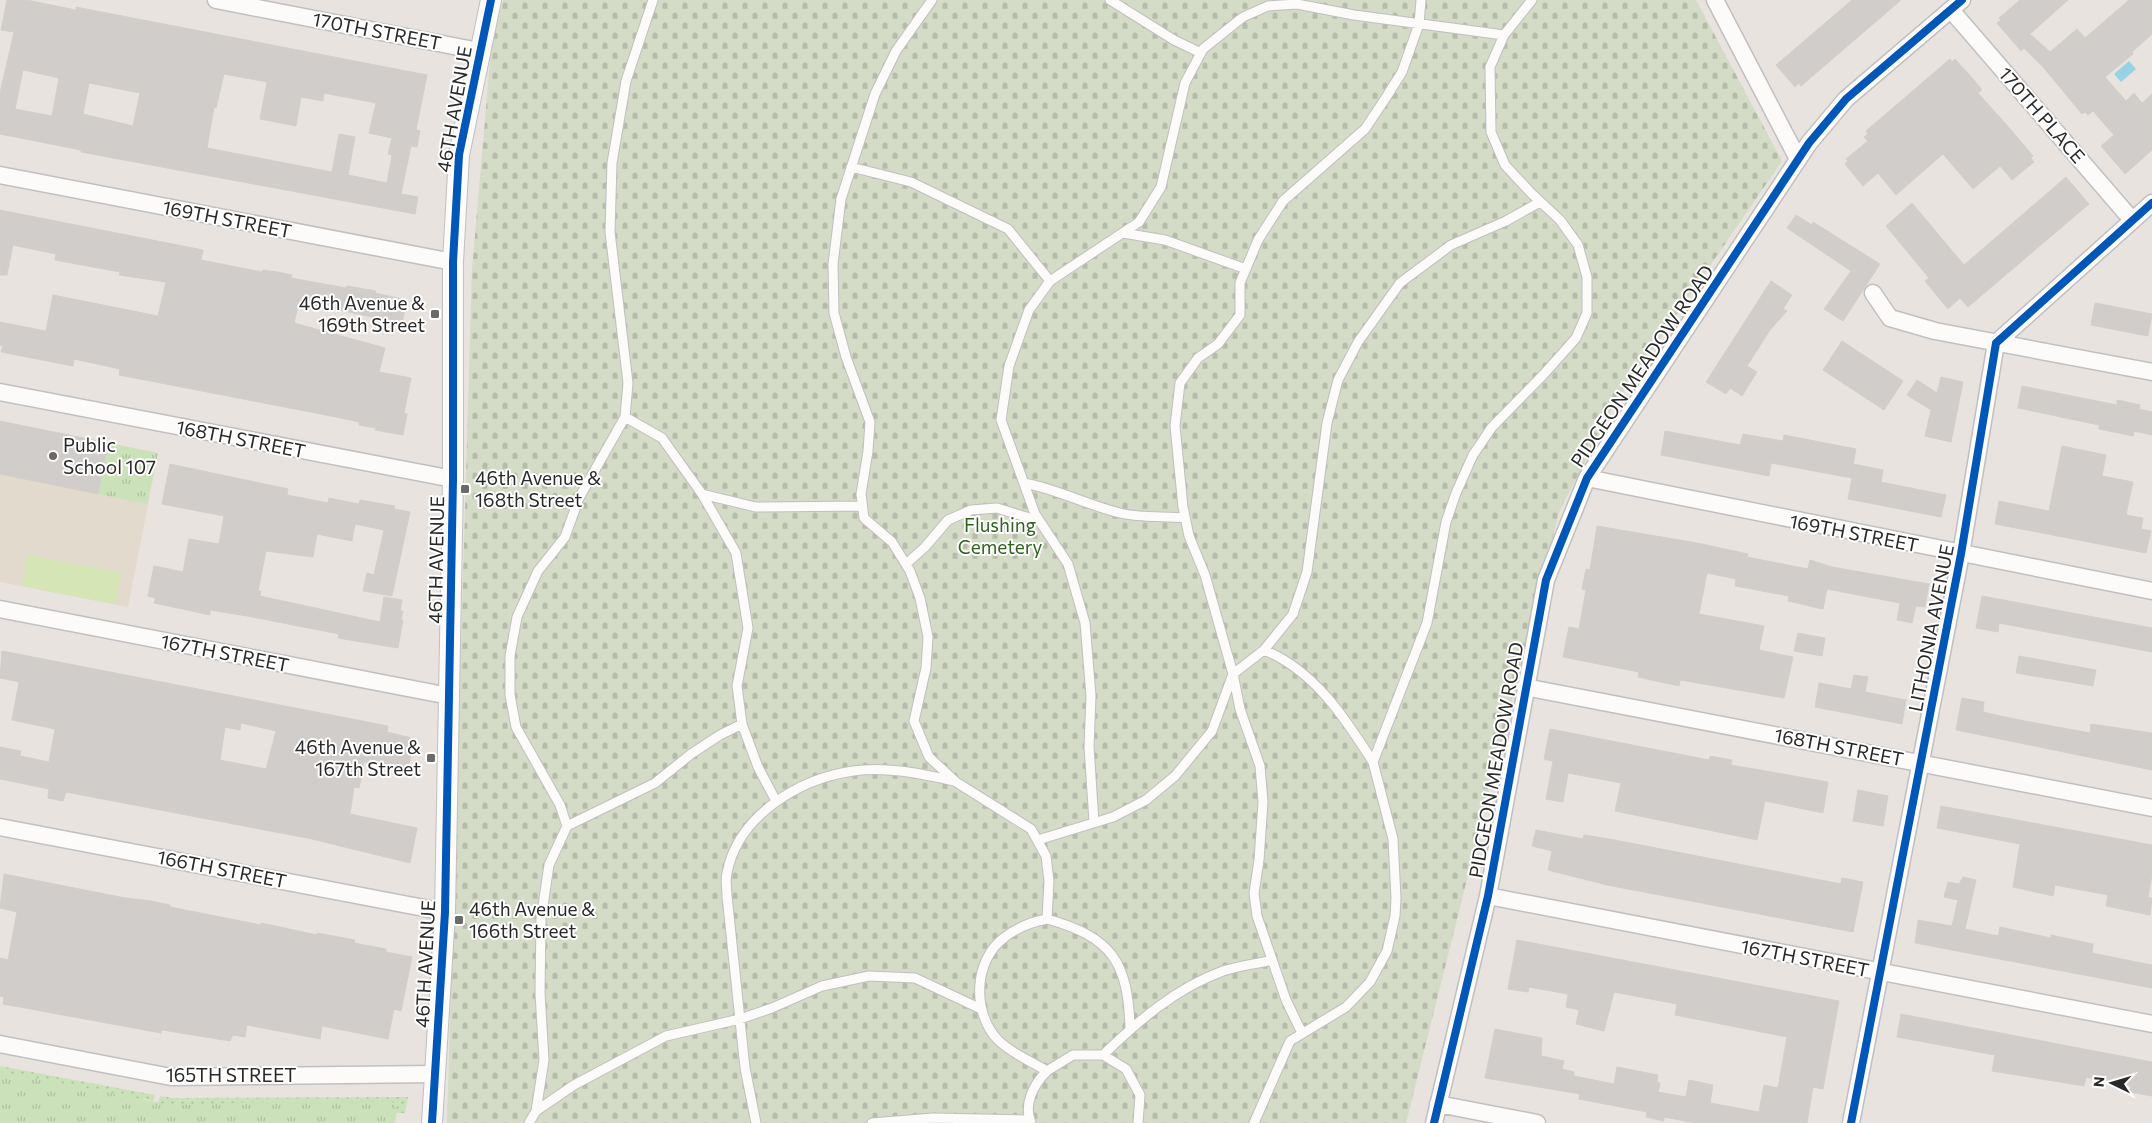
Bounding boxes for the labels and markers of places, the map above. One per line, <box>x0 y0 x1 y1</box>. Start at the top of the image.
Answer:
place label: 46th Avenue & 169th Street <box>299 291 425 336</box>
marker: 46th Avenue & 169th Street <box>429 308 441 320</box>
place label: Public School 107 <box>63 433 156 478</box>
marker: Public School 107 <box>47 450 59 462</box>
place label: 46th Avenue & 168th Street <box>475 466 601 511</box>
marker: 46th Avenue & 168th Street <box>459 483 471 495</box>
place label: 46th Avenue & 167th Street <box>295 735 421 780</box>
marker: 46th Avenue & 167th Street <box>425 752 437 764</box>
place label: 46th Avenue & 166th Street <box>469 897 595 942</box>
marker: 46th Avenue & 166th Street <box>453 914 465 926</box>

